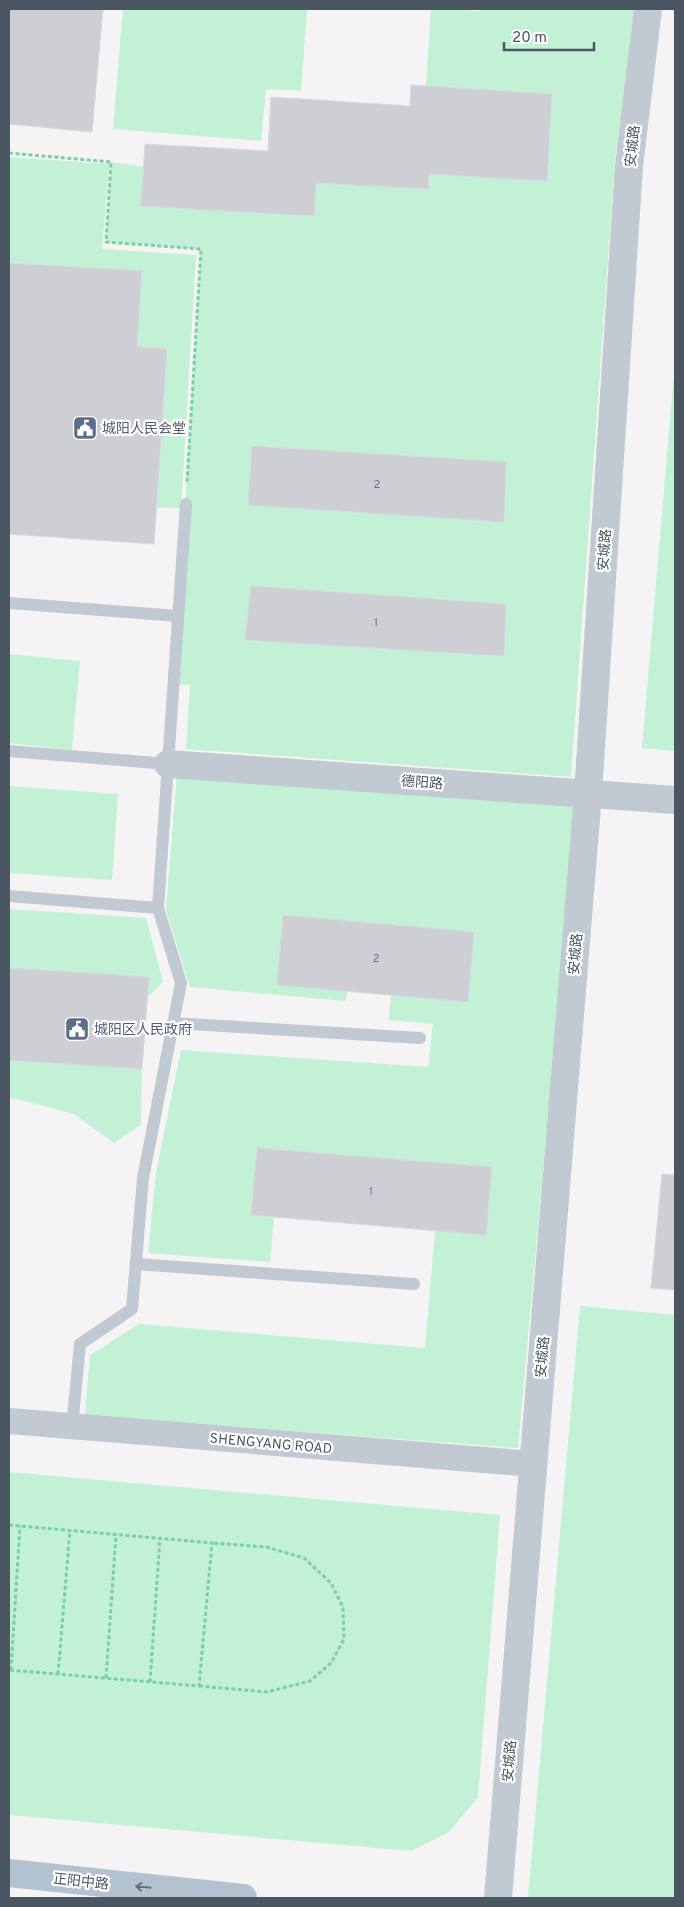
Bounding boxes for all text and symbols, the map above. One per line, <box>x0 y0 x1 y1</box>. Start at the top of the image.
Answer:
scale bar <box>504 20 594 52</box>
text: 20 m <box>512 29 547 48</box>
street label: 安城路 <box>623 124 644 168</box>
public building icon: 城阳人民会堂 <box>72 415 98 441</box>
place label: 城阳人民会堂 <box>102 421 186 438</box>
house number: 2 <box>374 478 380 492</box>
street label: 安城路 <box>596 529 615 572</box>
house number: 1 <box>374 616 378 630</box>
street label: 德阳路 <box>400 773 444 793</box>
street label: 安城路 <box>566 932 587 976</box>
house number: 2 <box>373 952 379 966</box>
public building icon: 城阳区人民政府 <box>64 1016 90 1042</box>
place label: 城阳区人民政府 <box>94 1022 192 1039</box>
house number: 1 <box>369 1185 373 1199</box>
street label: 安城路 <box>533 1335 554 1379</box>
street label: SHENGYANG ROAD <box>209 1431 333 1458</box>
street label: 安城路 <box>500 1739 521 1783</box>
street label: 正阳中路 <box>52 1871 110 1894</box>
one-way arrow <box>135 1882 151 1892</box>

